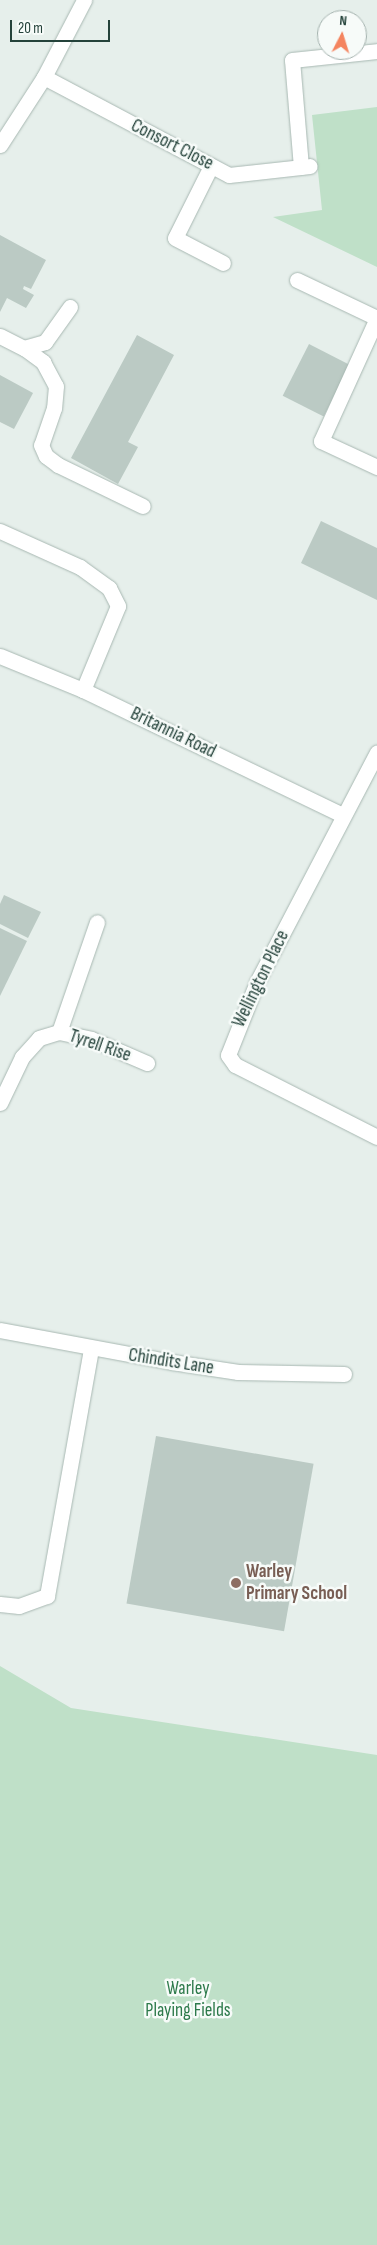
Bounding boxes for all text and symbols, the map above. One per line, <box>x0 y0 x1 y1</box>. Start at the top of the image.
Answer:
scale bar <box>12 10 112 42</box>
north arrow <box>317 10 367 60</box>
text: N <box>339 12 348 29</box>
text: 20 m <box>18 19 43 38</box>
street label: Consort Close <box>127 115 217 175</box>
street label: Britannia Road <box>127 703 219 763</box>
street label: Wellington Place <box>228 927 294 1031</box>
street label: Tyrell Rise <box>66 1025 134 1067</box>
street label: Chindits Lane <box>127 1344 215 1380</box>
place label: Warley Primary School <box>246 1561 347 1605</box>
marker: Warley Primary School <box>230 1577 242 1589</box>
park label: Warley Playing Fields <box>145 1978 231 2022</box>

